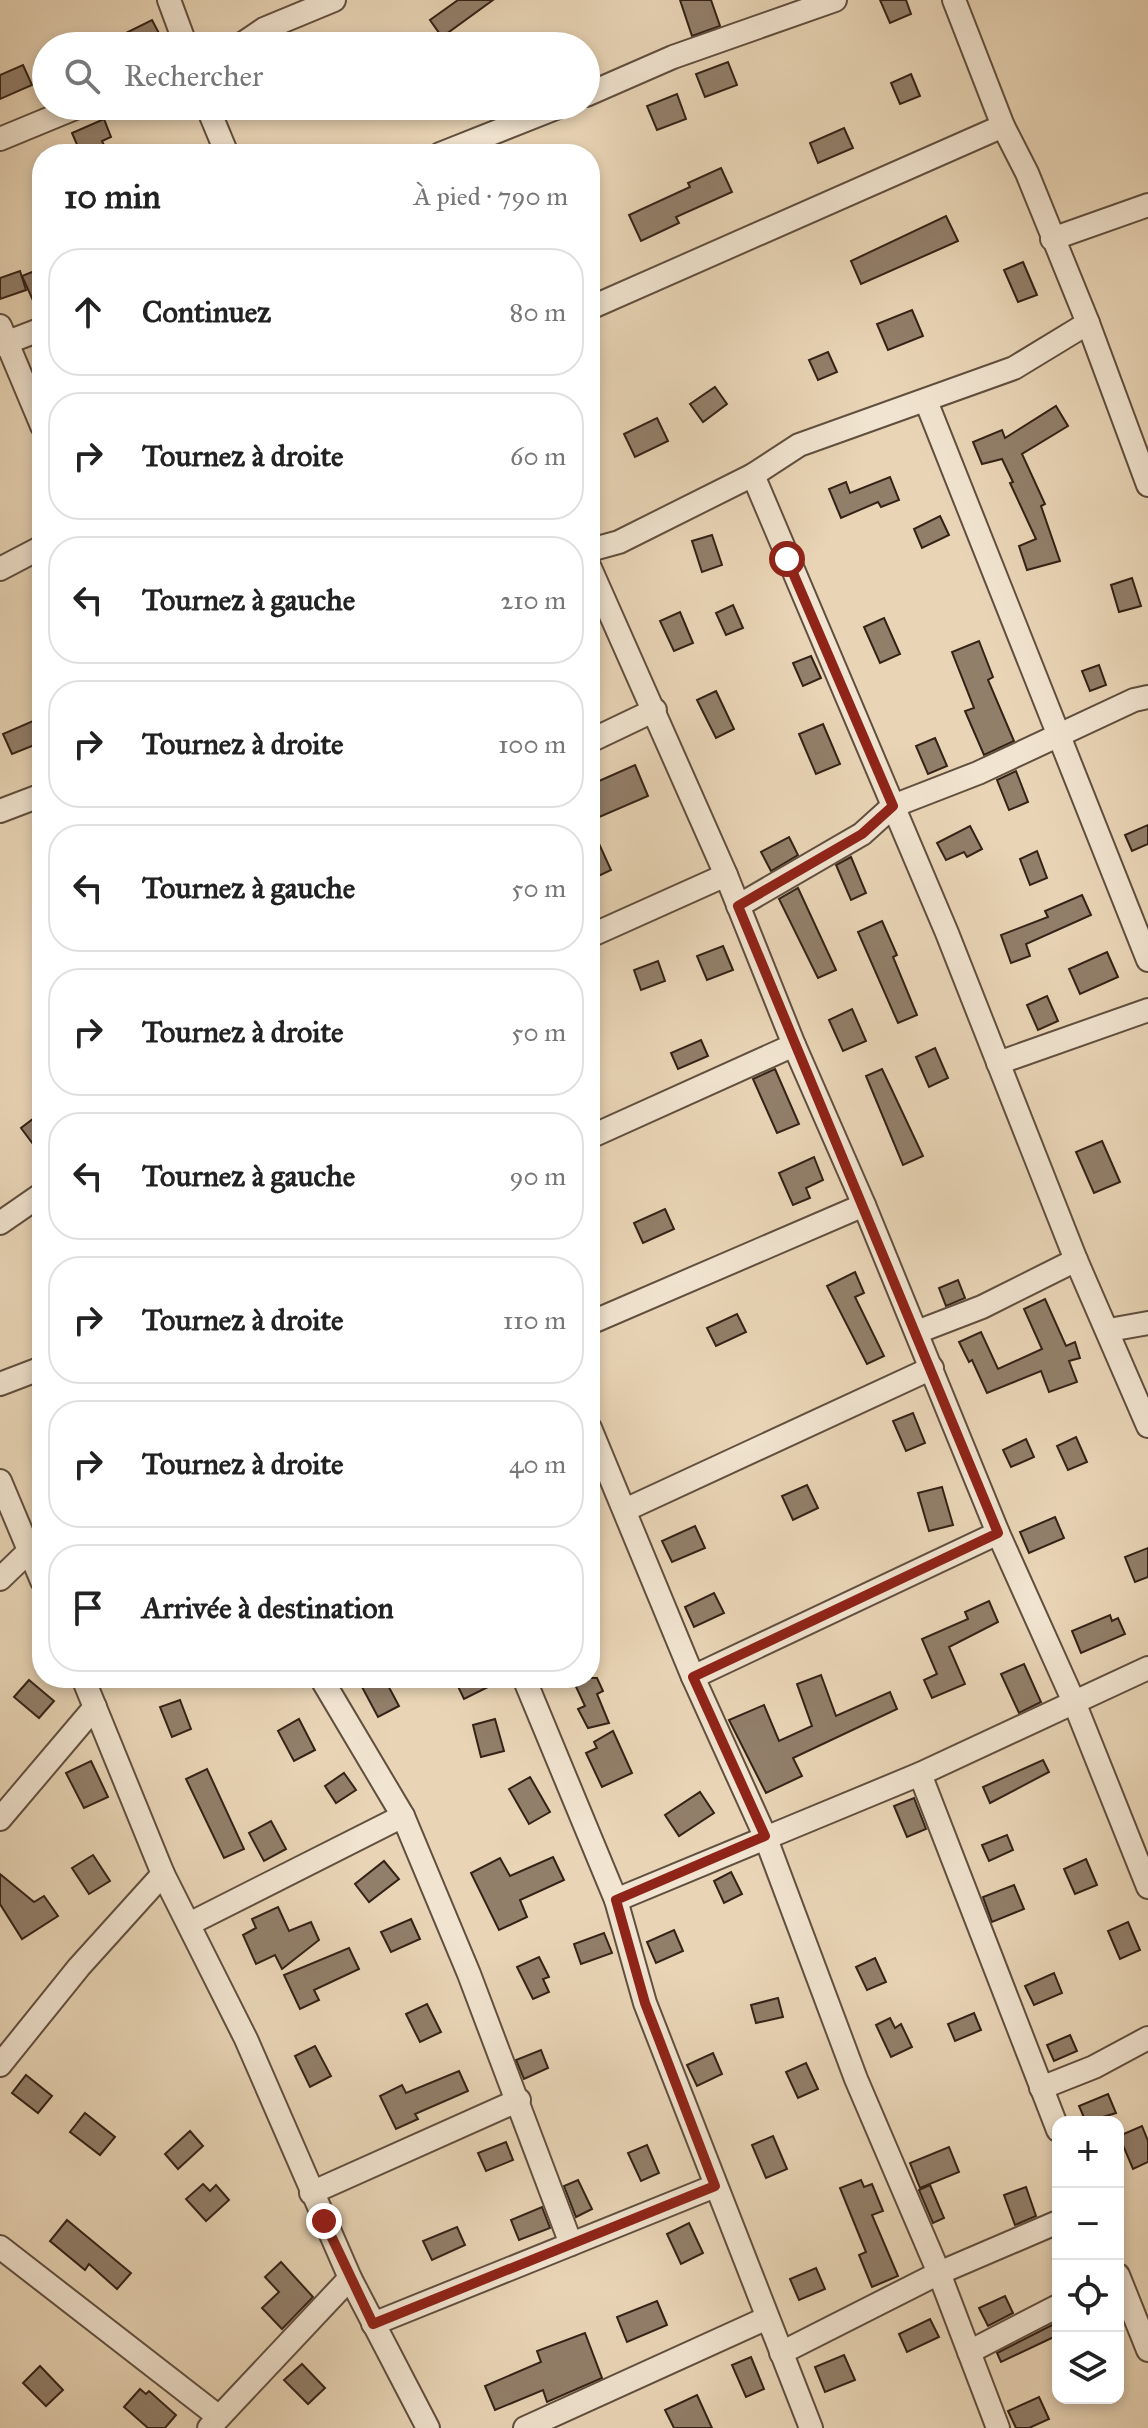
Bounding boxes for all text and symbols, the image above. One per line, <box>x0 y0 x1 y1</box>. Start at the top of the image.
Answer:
search box <box>32 32 600 120</box>
icon: search <box>60 54 104 98</box>
text: Rechercher <box>124 58 263 94</box>
text: 10 min <box>64 176 161 217</box>
text: À pied · 790 m <box>414 180 568 212</box>
icon: ahead <box>66 290 110 334</box>
text: Continuez <box>142 294 271 330</box>
text: 80 m <box>510 296 566 328</box>
icon: right <box>66 434 110 478</box>
text: Tournez à droite <box>142 438 344 474</box>
text: 60 m <box>510 440 566 472</box>
route start <box>769 541 805 577</box>
icon: left <box>66 578 110 622</box>
text: Tournez à gauche <box>142 582 355 618</box>
text: 210 m <box>500 584 566 616</box>
icon: right <box>66 722 110 766</box>
text: Tournez à droite <box>142 726 344 762</box>
text: 100 m <box>498 728 566 760</box>
icon: left <box>66 866 110 910</box>
text: Tournez à gauche <box>142 870 355 906</box>
text: 50 m <box>511 872 566 904</box>
icon: right <box>66 1010 110 1054</box>
text: Tournez à droite <box>142 1014 344 1050</box>
text: 50 m <box>511 1016 566 1048</box>
icon: left <box>66 1154 110 1198</box>
text: Tournez à gauche <box>142 1158 355 1194</box>
text: 90 m <box>509 1160 566 1192</box>
icon: right <box>66 1298 110 1342</box>
text: Tournez à droite <box>142 1302 344 1338</box>
text: 110 m <box>503 1304 566 1336</box>
icon: right <box>66 1442 110 1486</box>
text: Tournez à droite <box>142 1446 344 1482</box>
text: 40 m <box>509 1448 566 1480</box>
icon: arrive <box>66 1586 110 1630</box>
text: Arrivée à destination <box>142 1590 394 1626</box>
map controls <box>1052 2116 1124 2404</box>
button: + <box>1052 2116 1124 2188</box>
button: − <box>1052 2188 1124 2260</box>
route end <box>306 2203 342 2239</box>
button: locate <box>1052 2260 1124 2332</box>
button: layers <box>1052 2332 1124 2404</box>

